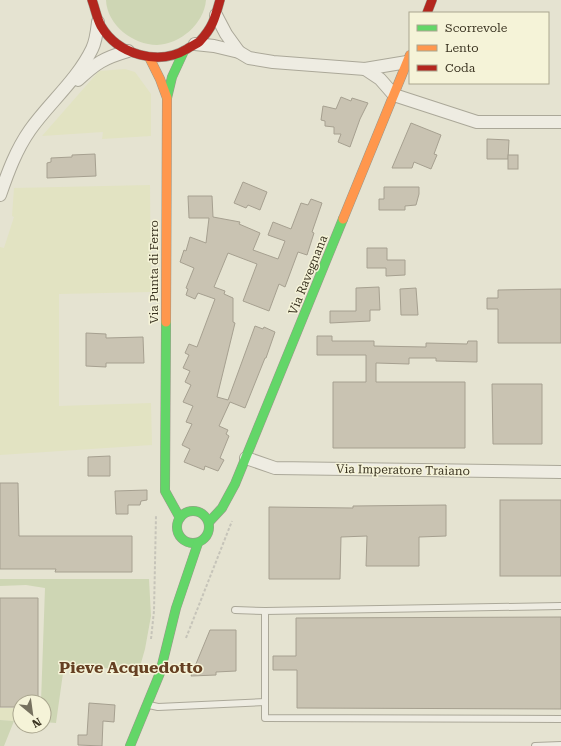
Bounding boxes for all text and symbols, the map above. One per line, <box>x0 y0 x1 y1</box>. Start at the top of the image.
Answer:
legend <box>409 12 549 84</box>
text: Scorrevole <box>445 21 508 35</box>
text: Lento <box>445 41 479 55</box>
text: Coda <box>445 61 476 75</box>
street label: Via Punta di Ferro <box>147 220 161 324</box>
street label: Via Ravegnana <box>286 233 331 317</box>
street label: Via Imperatore Traiano <box>336 462 470 478</box>
district label: Pieve Acquedotto <box>59 658 203 677</box>
north arrow <box>12 694 52 734</box>
text: N <box>29 715 43 730</box>

